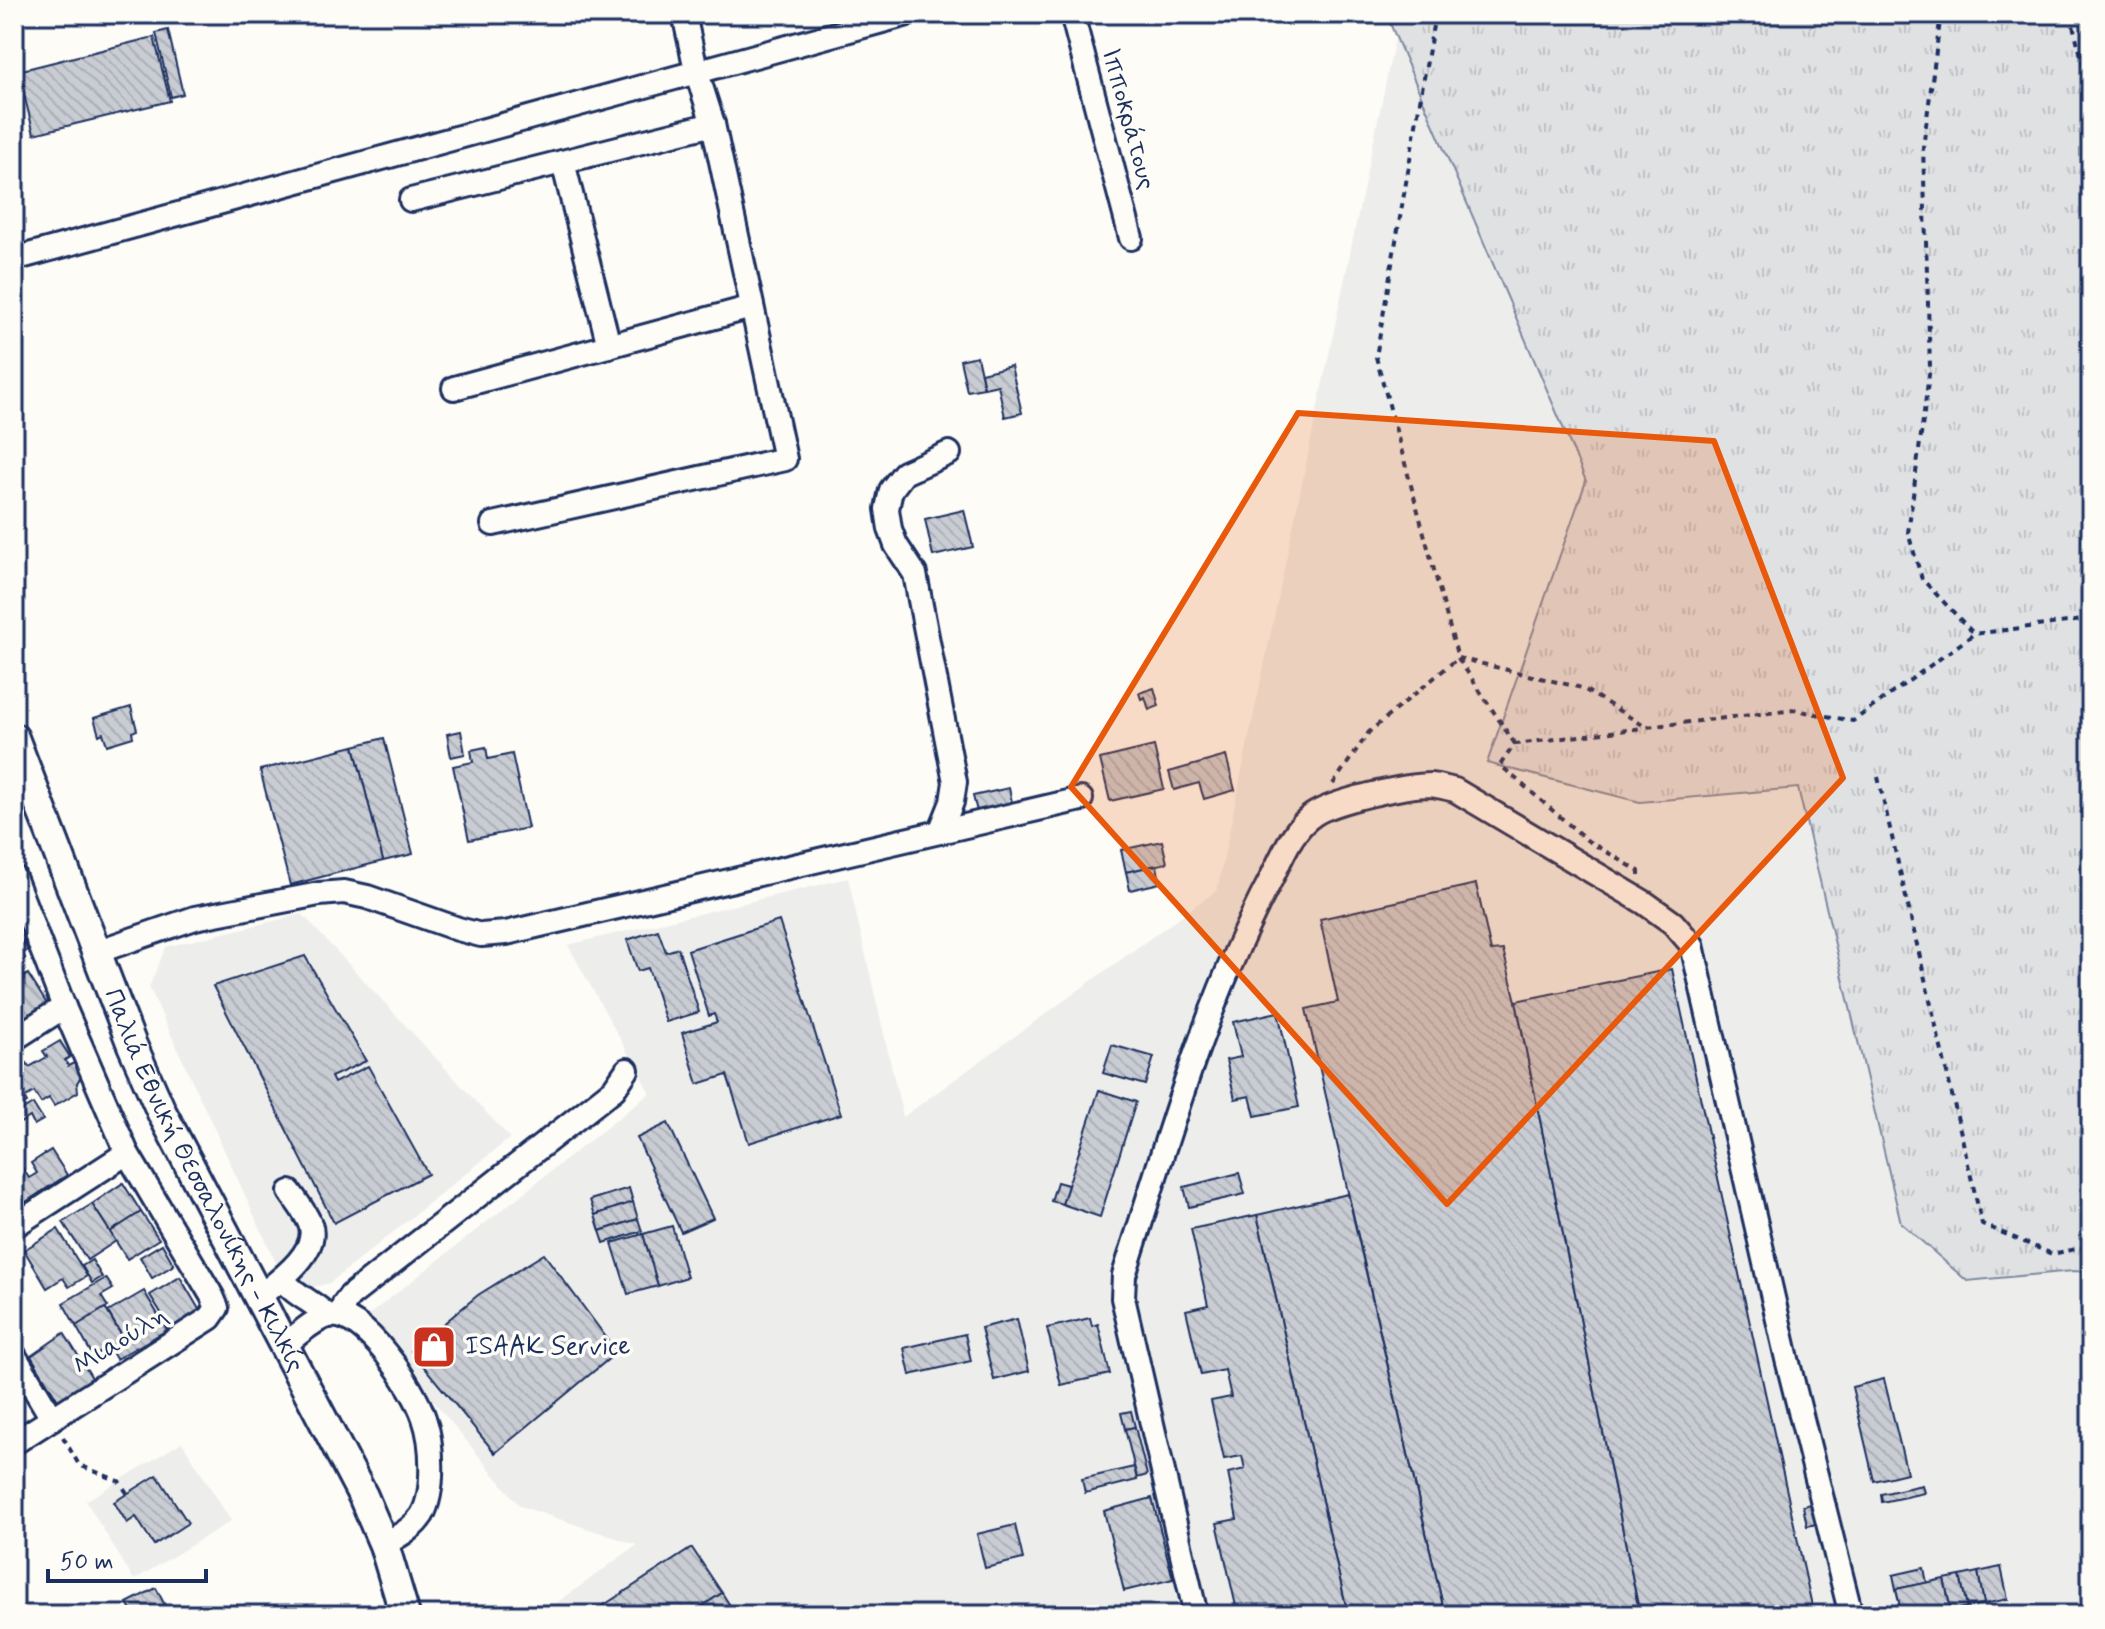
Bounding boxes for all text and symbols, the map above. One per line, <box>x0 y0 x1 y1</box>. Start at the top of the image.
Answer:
street label: Ιπποκράτους <box>1093 44 1163 194</box>
street label: Παλιά Εθνική Θεσσαλονίκης - Κιλκίς <box>95 984 312 1378</box>
street label: Μιαούλη <box>67 1299 175 1383</box>
shop icon: ISAAK Service <box>410 1323 458 1371</box>
place label: ISAAK Service <box>465 1330 631 1364</box>
scale bar <box>48 1533 206 1583</box>
text: 50 m <box>60 1547 114 1578</box>

